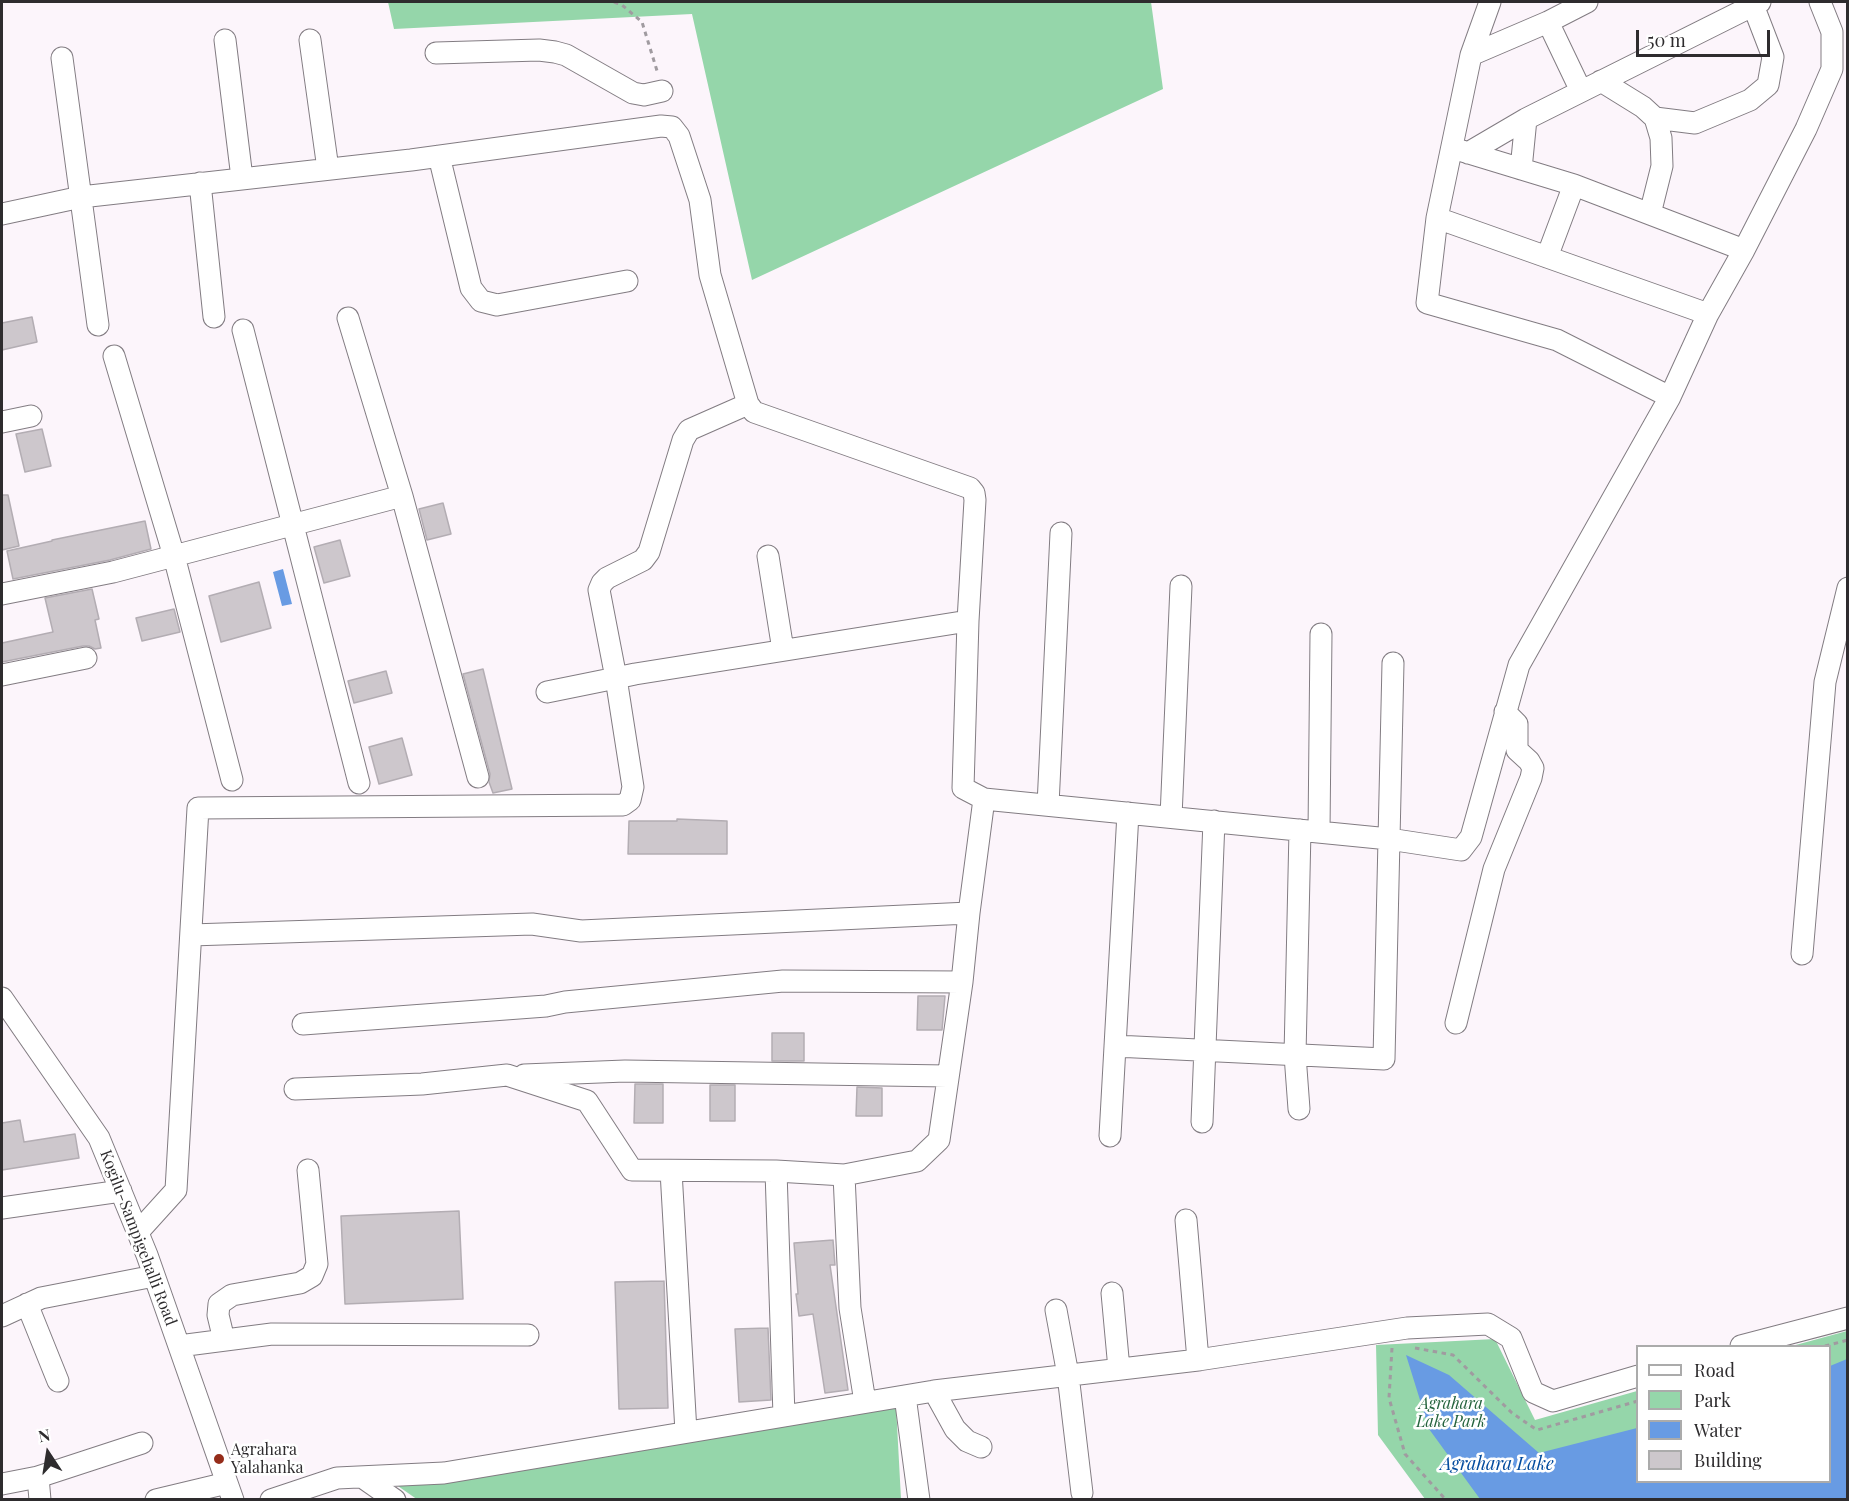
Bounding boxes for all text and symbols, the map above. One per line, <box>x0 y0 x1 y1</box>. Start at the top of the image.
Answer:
scale bar <box>1639 18 1772 56</box>
text: 50 m <box>1647 28 1686 52</box>
street label: Kogilu-Sampigehalli Road <box>96 1147 180 1329</box>
legend <box>1636 1345 1831 1483</box>
text: Road <box>1694 1358 1735 1382</box>
text: Park <box>1694 1388 1731 1412</box>
park label: Agrahara Lake Park <box>1416 1394 1486 1432</box>
text: Water <box>1694 1418 1742 1442</box>
north arrow <box>18 1423 78 1483</box>
text: N <box>36 1423 52 1446</box>
place label: Agrahara Yalahanka <box>231 1440 303 1478</box>
text: Building <box>1694 1448 1762 1472</box>
marker: Agrahara Yalahanka <box>212 1452 226 1466</box>
water label: Agrahara Lake <box>1440 1453 1554 1475</box>

